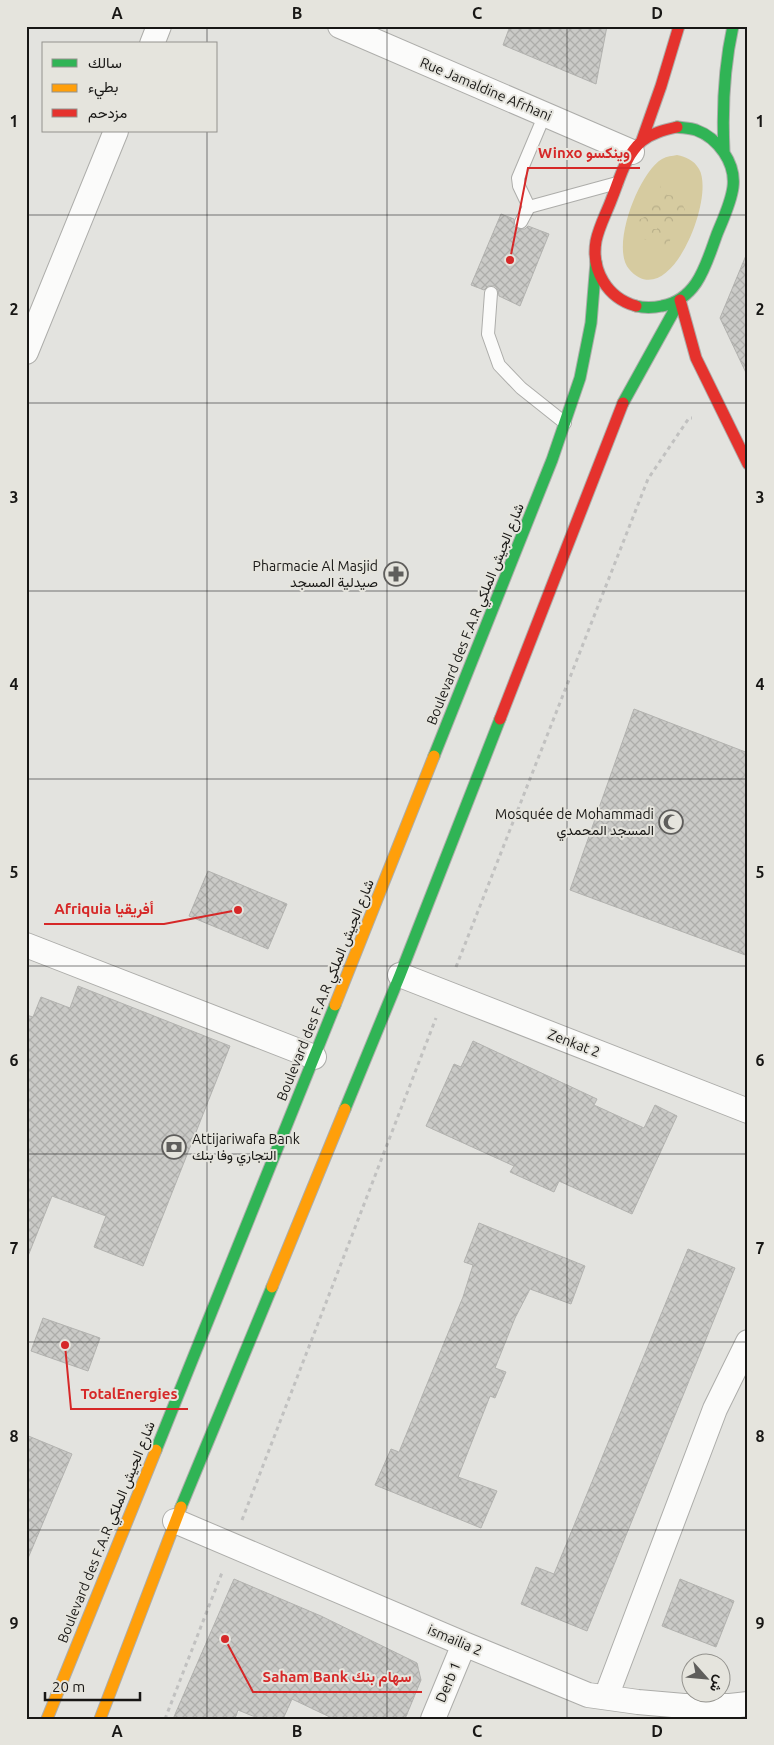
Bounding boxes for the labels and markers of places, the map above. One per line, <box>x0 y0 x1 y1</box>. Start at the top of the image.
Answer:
callout: Winxo وينكسو <box>528 138 640 168</box>
place label: Pharmacie Al Masjid صيدلية المسجد <box>253 558 378 591</box>
pharmacy icon: Pharmacie Al Masjid صيدلية المسجد <box>383 561 409 587</box>
place label: Mosquée de Mohammadi المسجد المحمدي <box>495 806 654 842</box>
mosque icon: Mosquée de Mohammadi المسجد المحمدي <box>658 809 684 835</box>
callout: Afriquia أفريقيا <box>44 894 164 924</box>
place label: Attijariwafa Bank التجاري وفا بنك <box>192 1131 300 1167</box>
bank icon: Attijariwafa Bank التجاري وفا بنك <box>161 1134 187 1160</box>
callout: TotalEnergies <box>71 1379 188 1409</box>
callout: Saham Bank سهام بنك <box>253 1662 422 1692</box>

